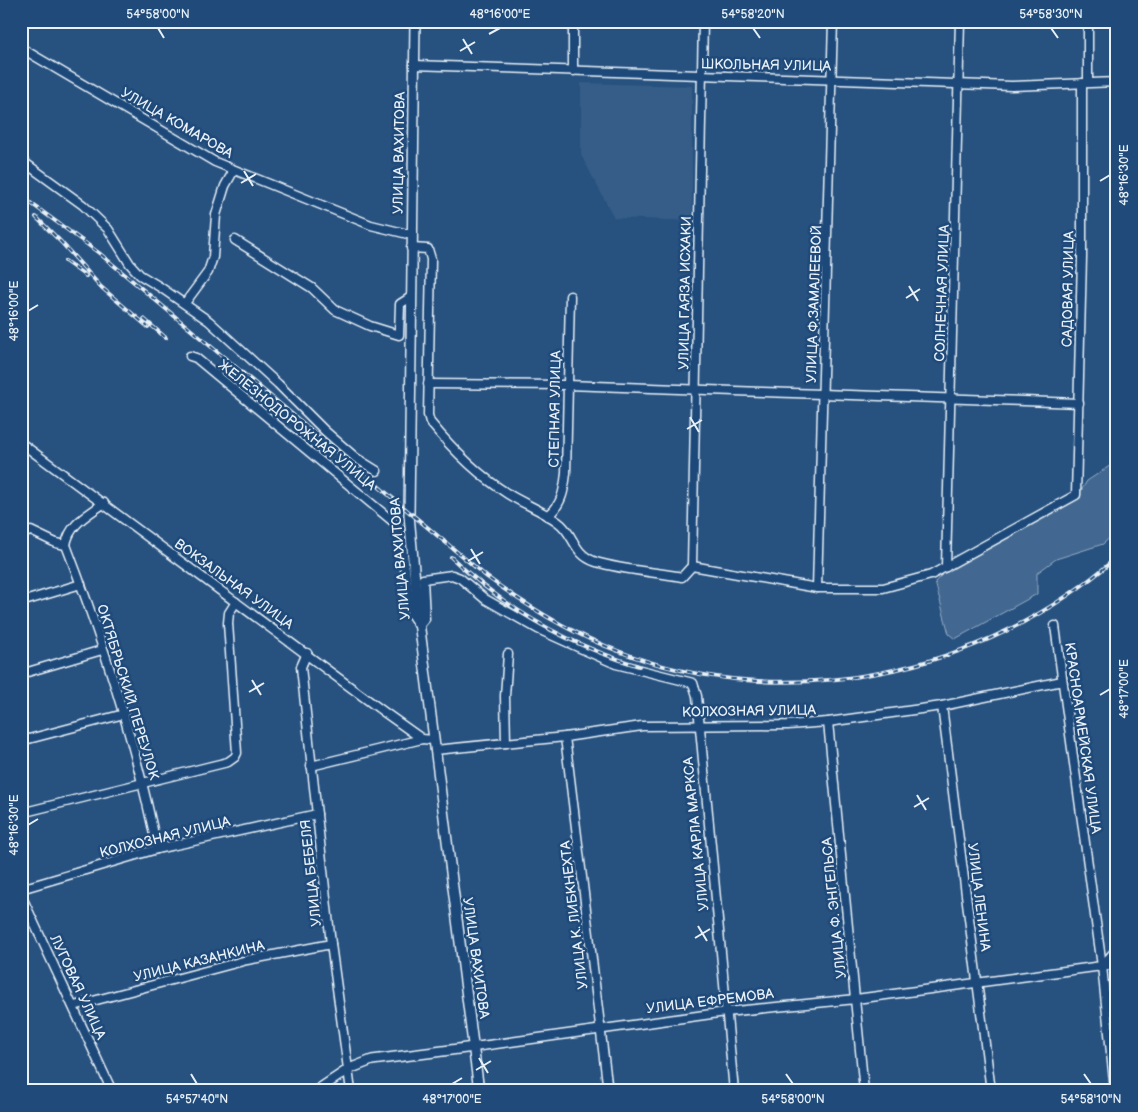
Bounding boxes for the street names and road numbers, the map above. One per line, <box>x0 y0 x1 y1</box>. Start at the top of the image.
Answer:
street label: ШКОЛЬНАЯ УЛИЦА <box>701 55 832 75</box>
street label: УЛИЦА КОМАРОВА <box>118 84 237 162</box>
street label: УЛИЦА ВАХИТОВА <box>389 91 409 214</box>
street label: УЛИЦА ГАЯЗА ИСХАКИ <box>675 216 695 370</box>
street label: СОЛНЕЧНАЯ УЛИЦА <box>931 224 953 362</box>
street label: УЛИЦА Ф.ЗАМАЛЕЕВОЙ <box>803 225 825 383</box>
street label: САДОВАЯ УЛИЦА <box>1058 230 1078 347</box>
street label: СТЕПНАЯ УЛИЦА <box>545 350 565 468</box>
street label: ЖЕЛЕЗНОДОРОЖНАЯ УЛИЦА <box>215 356 380 494</box>
street label: УЛИЦА ВАХИТОВА <box>386 497 414 621</box>
street label: ВОКЗАЛЬНАЯ УЛИЦА <box>171 535 297 633</box>
street label: ОКТЯБРЬСКИЙ ПЕРЕУЛОК <box>93 602 163 783</box>
street label: КРАСНОАРМЕЙСКАЯ УЛИЦА <box>1061 641 1105 835</box>
street label: КОЛХОЗНАЯ УЛИЦА <box>682 701 817 721</box>
street label: УЛИЦА КАРЛА МАРКСА <box>679 756 713 912</box>
street label: КОЛХОЗНАЯ УЛИЦА <box>98 812 233 861</box>
street label: УЛИЦА БЕБЕЛЯ <box>297 819 325 927</box>
street label: УЛИЦА Ф. ЭНГЕЛЬСА <box>818 836 850 979</box>
street label: УЛИЦА К. ЛИБКНЕХТА <box>556 839 592 990</box>
street label: УЛИЦА ЛЕНИНА <box>964 842 994 953</box>
street label: УЛИЦА ВАХИТОВА <box>459 896 493 1020</box>
street label: ЛУГОВАЯ УЛИЦА <box>46 931 110 1043</box>
street label: УЛИЦА КАЗАНКИНА <box>132 936 267 985</box>
street label: УЛИЦА ЕФРЕМОВА <box>645 985 775 1017</box>

